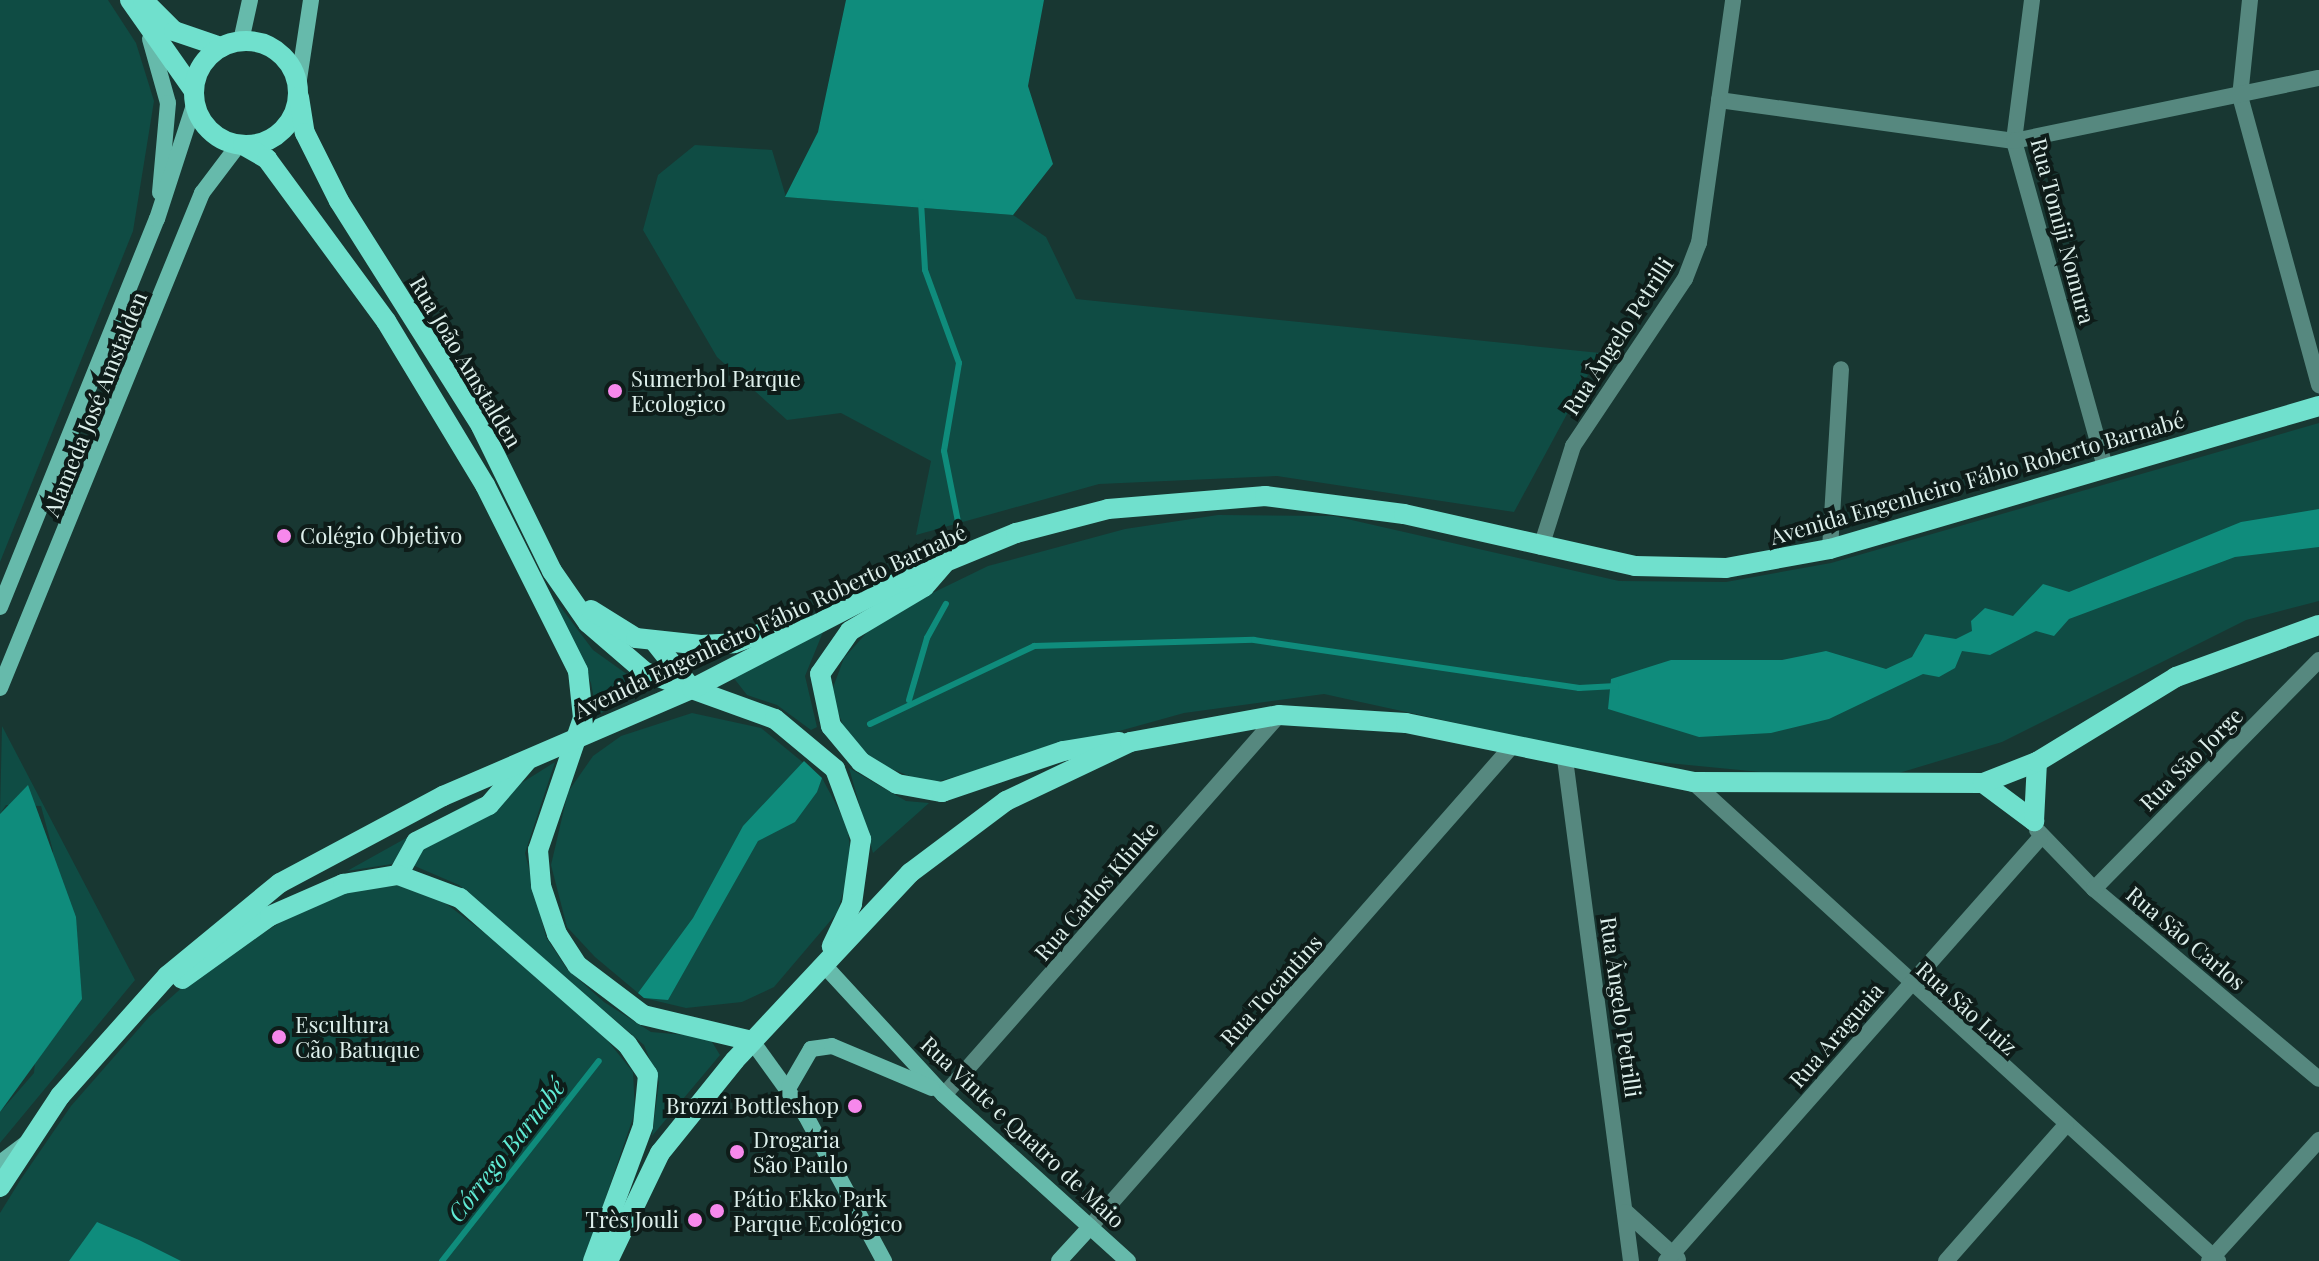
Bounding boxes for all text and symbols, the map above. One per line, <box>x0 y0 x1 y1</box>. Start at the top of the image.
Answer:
street label: Rua Tomiji Nomura <box>2025 135 2101 327</box>
street label: Rua Ângelo Petrilli <box>1557 252 1679 420</box>
street label: Rua João Amstalden <box>404 271 528 453</box>
street label: Alameda José Amstalden <box>38 287 152 521</box>
place label: Sumerbol Parque Ecologico <box>631 365 801 416</box>
marker: Sumerbol Parque Ecologico <box>606 382 624 400</box>
street label: Avenida Engenheiro Fábio Roberto Barnabé <box>1767 406 2187 550</box>
street label: Avenida Engenheiro Fábio Roberto Barnabé <box>569 518 971 724</box>
place label: Colégio Objetivo <box>300 523 462 549</box>
marker: Colégio Objetivo <box>275 527 293 545</box>
street label: Rua São Jorge <box>2134 702 2248 816</box>
street label: Rua Carlos Klinke <box>1029 816 1163 966</box>
street label: Rua São Carlos <box>2121 881 2251 995</box>
street label: Rua Ângelo Petrilli <box>1595 914 1647 1100</box>
street label: Rua Tocantins <box>1214 929 1328 1051</box>
street label: Rua São Luiz <box>1911 956 2023 1060</box>
street label: Rua Araguaia <box>1783 977 1889 1093</box>
place label: Escultura Cão Batuque <box>295 1011 420 1062</box>
marker: Escultura Cão Batuque <box>270 1028 288 1046</box>
street label: Rua Vinte e Quatro de Maio <box>915 1030 1131 1234</box>
water label: Córrego Barnabé <box>441 1073 571 1227</box>
place label: Brozzi Bottleshop <box>666 1093 839 1119</box>
marker: Brozzi Bottleshop <box>846 1097 864 1115</box>
place label: Drogaria São Paulo <box>753 1126 848 1178</box>
marker: Drogaria São Paulo <box>728 1143 746 1161</box>
place label: Pátio Ekko Park Parque Ecológico <box>733 1185 903 1236</box>
marker: Pátio Ekko Park Parque Ecológico <box>708 1202 726 1220</box>
place label: Très Jouli <box>585 1207 679 1233</box>
marker: Très Jouli <box>686 1211 704 1229</box>

